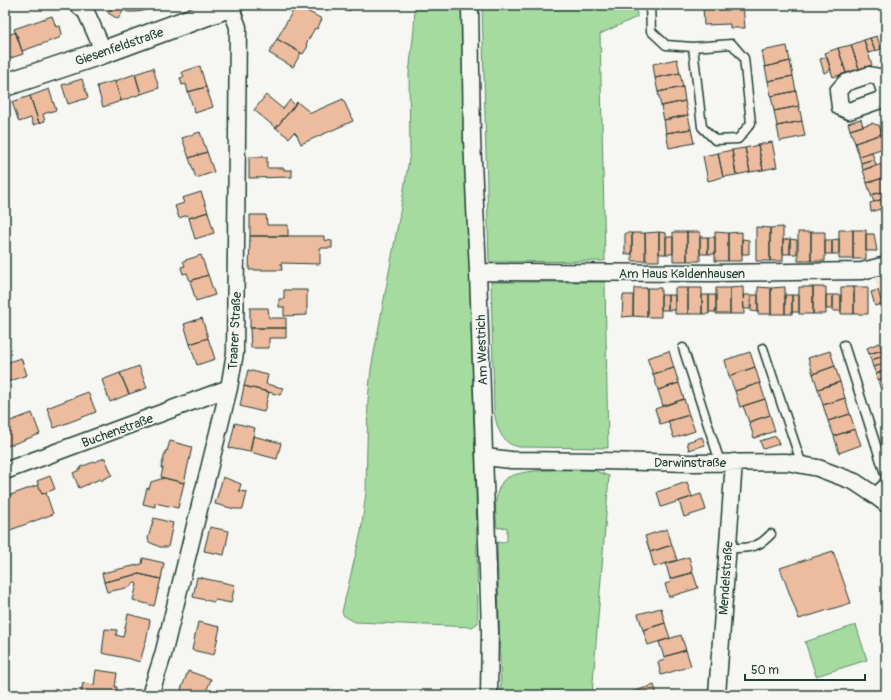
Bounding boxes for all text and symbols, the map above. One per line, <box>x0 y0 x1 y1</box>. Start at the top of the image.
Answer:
street label: Giesenfeldstraße <box>73 24 166 70</box>
street label: Am Haus Kaldenhausen <box>619 266 745 282</box>
street label: Traarer Straße <box>225 291 245 371</box>
street label: Am Westrich <box>473 314 491 386</box>
street label: Buchenstraße <box>79 410 156 451</box>
street label: Darwinstraße <box>654 455 727 471</box>
street label: Mendelstraße <box>715 540 737 616</box>
scale bar <box>745 656 865 682</box>
text: 50 m <box>751 663 779 678</box>

